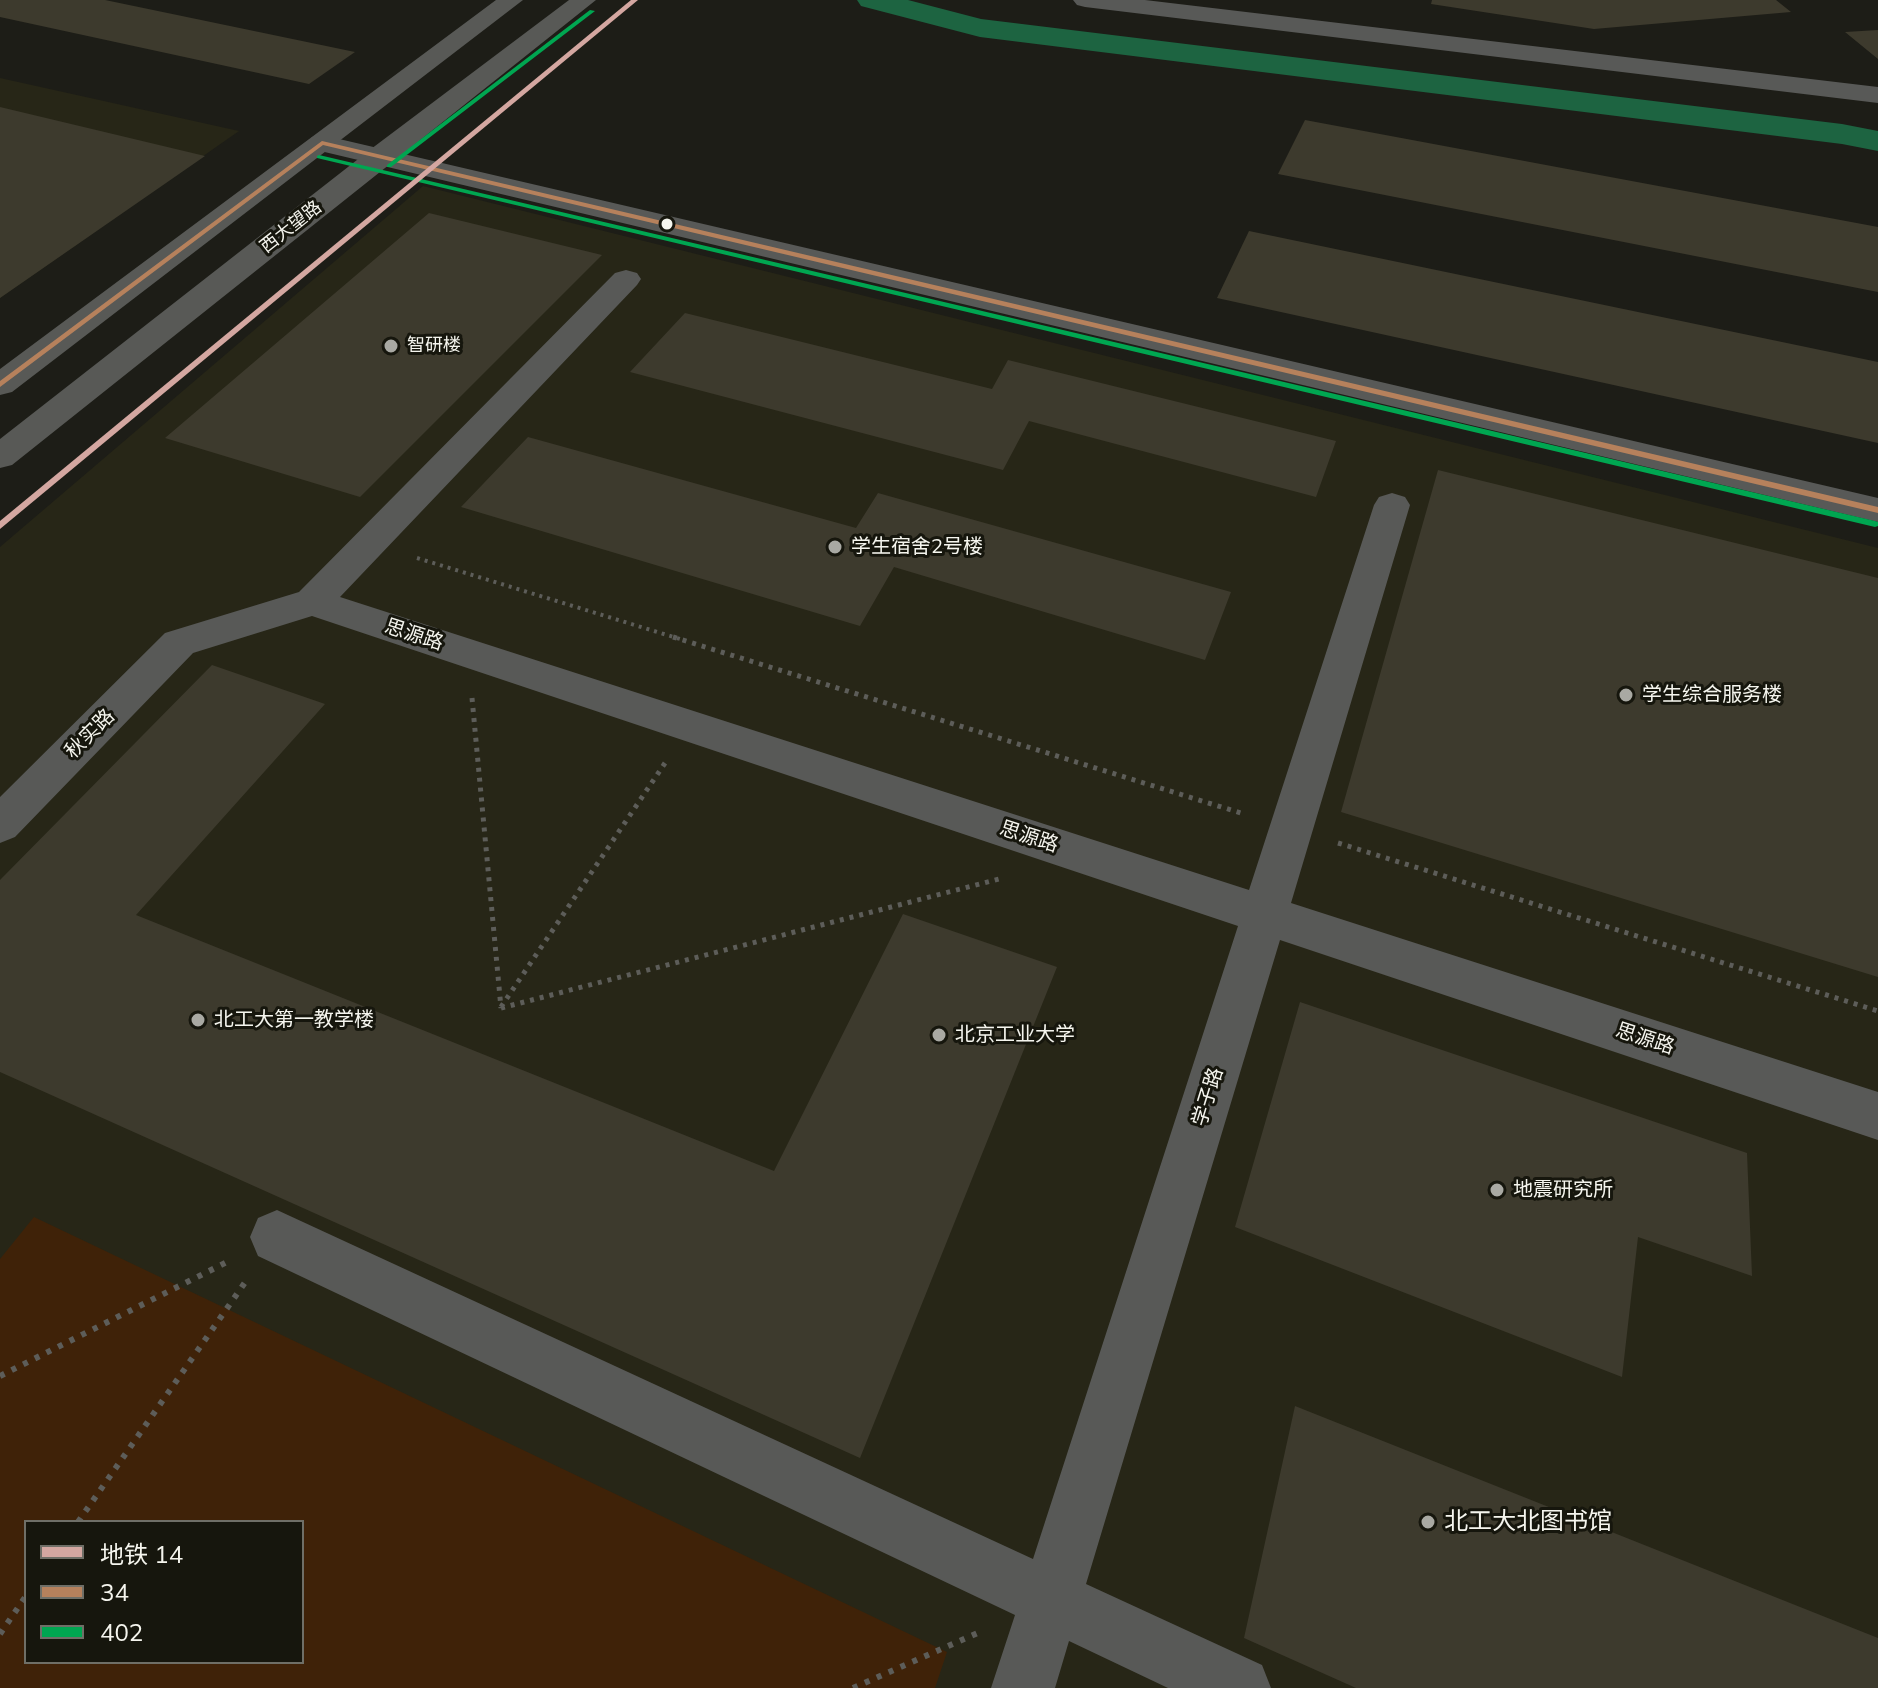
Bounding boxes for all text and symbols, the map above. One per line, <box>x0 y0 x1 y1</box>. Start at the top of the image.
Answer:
street label: 西大望路 <box>256 196 326 258</box>
unlabelled marker <box>659 216 675 232</box>
place label: 智研楼 <box>407 335 461 357</box>
marker: 智研楼 <box>382 337 400 355</box>
place label: 学生宿舍2号楼 <box>851 535 983 559</box>
marker: 学生宿舍2号楼 <box>826 538 844 556</box>
street label: 思源路 <box>382 614 446 656</box>
place label: 学生综合服务楼 <box>1642 683 1782 707</box>
marker: 学生综合服务楼 <box>1617 686 1635 704</box>
street label: 秋实路 <box>60 704 120 764</box>
street label: 思源路 <box>997 816 1061 858</box>
place label: 北工大第一教学楼 <box>214 1008 374 1032</box>
marker: 北工大第一教学楼 <box>189 1011 207 1029</box>
street label: 思源路 <box>1613 1018 1677 1060</box>
place label: 北京工业大学 <box>955 1023 1075 1047</box>
marker: 北京工业大学 <box>930 1026 948 1044</box>
street label: 学子路 <box>1188 1065 1228 1129</box>
place label: 地震研究所 <box>1513 1178 1613 1202</box>
marker: 地震研究所 <box>1488 1181 1506 1199</box>
place label: 北工大北图书馆 <box>1444 1508 1612 1536</box>
marker: 北工大北图书馆 <box>1419 1513 1437 1531</box>
legend <box>24 1520 304 1664</box>
text: 地铁 14 <box>100 1539 183 1569</box>
text: 34 <box>100 1577 129 1607</box>
text: 402 <box>100 1617 143 1647</box>

